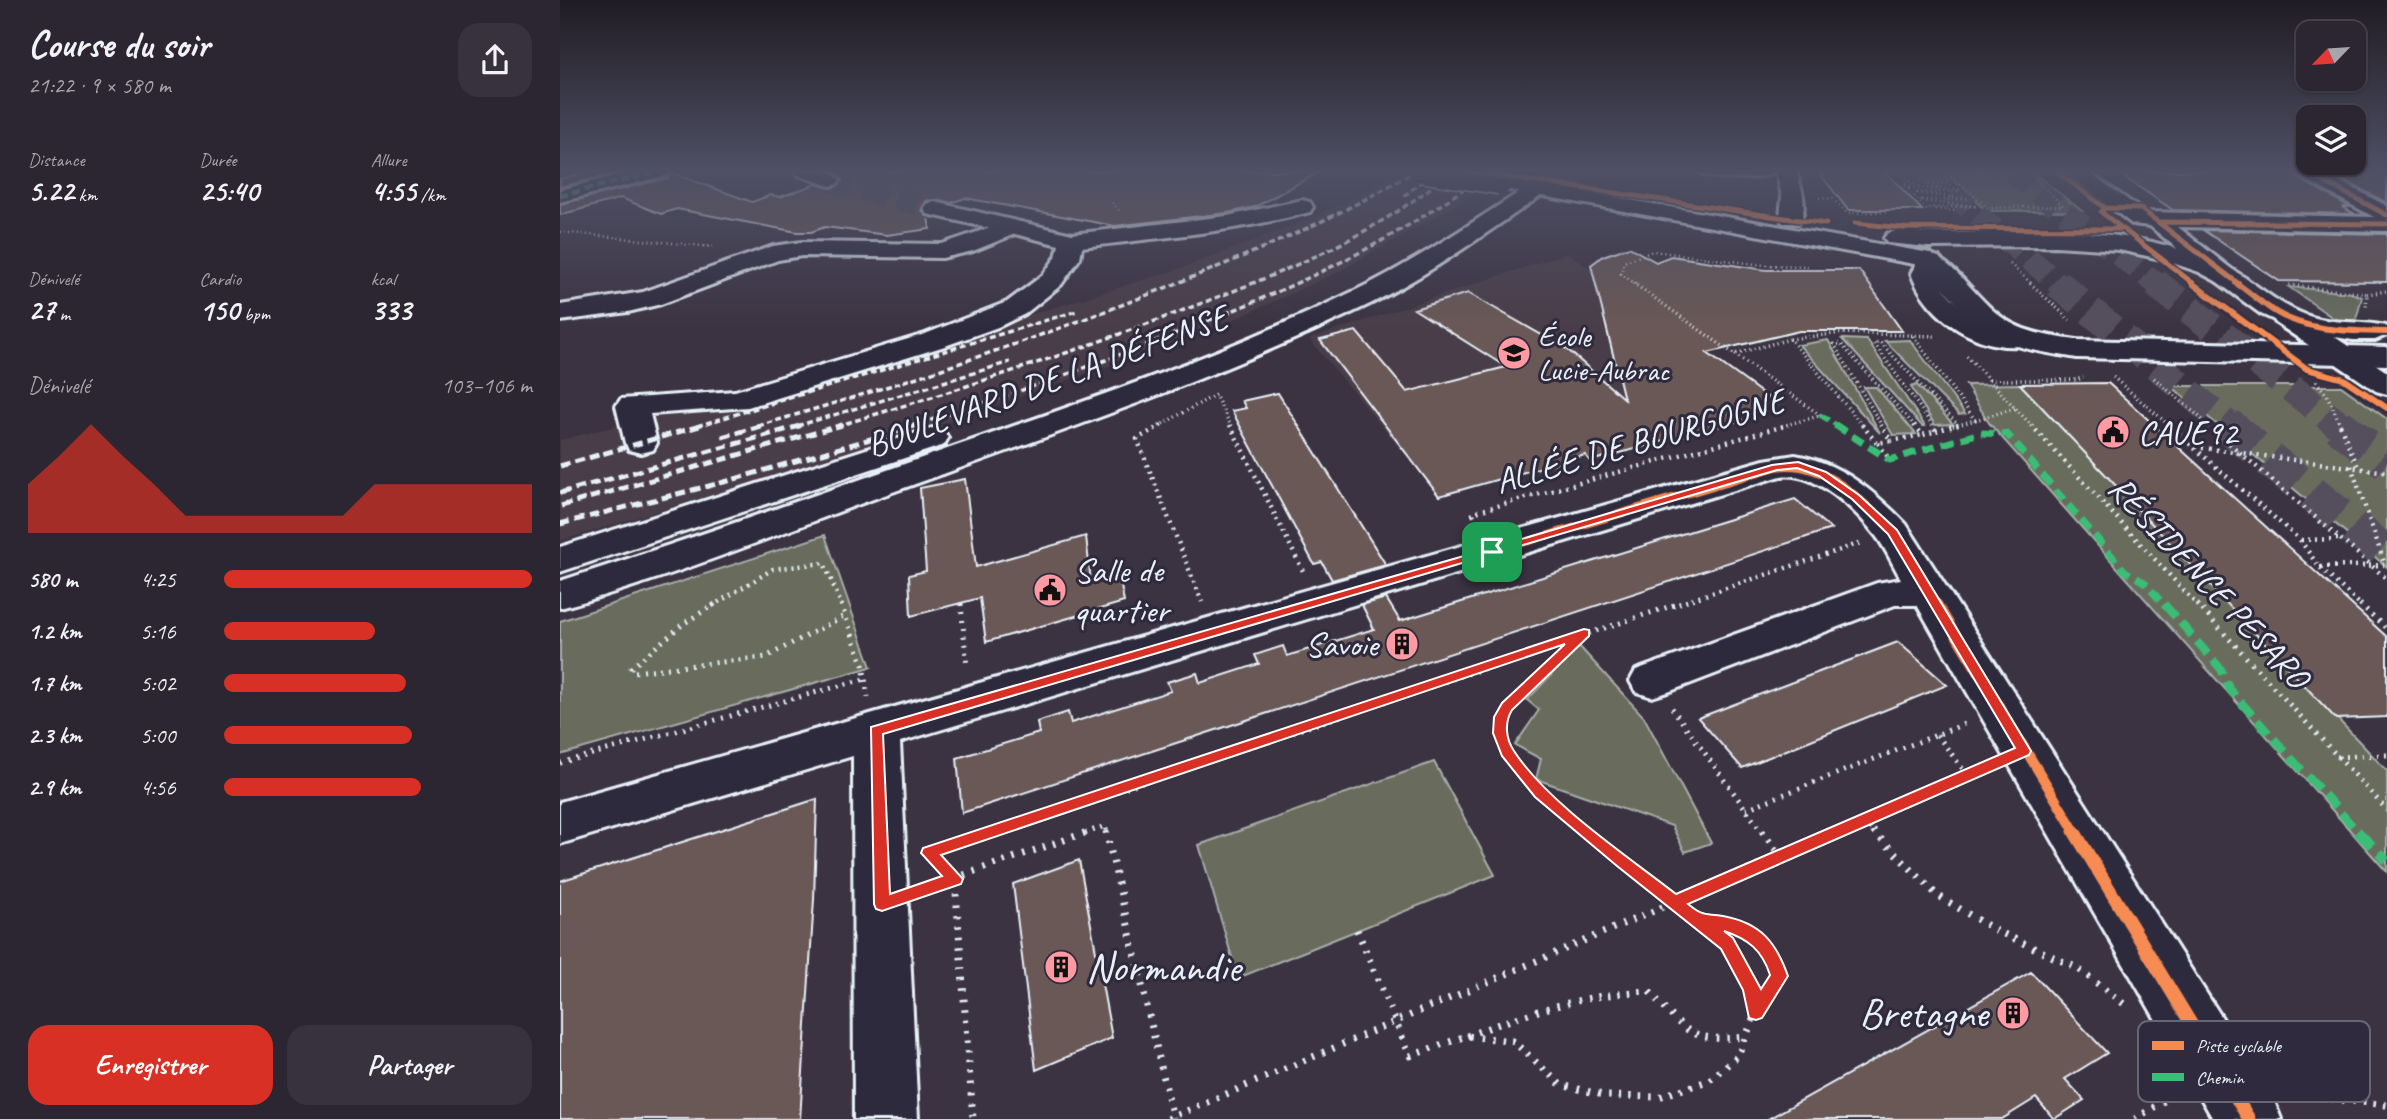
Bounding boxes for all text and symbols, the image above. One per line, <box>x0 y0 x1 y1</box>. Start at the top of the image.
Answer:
text: Course du soir <box>28 21 210 68</box>
north arrow <box>2296 21 2366 91</box>
map controls <box>2296 21 2366 175</box>
button: share <box>458 23 532 97</box>
text: 21:22 · 9 × 580 m <box>28 71 171 100</box>
button: layers <box>2296 105 2366 175</box>
text: Distance <box>28 148 85 172</box>
text: Durée <box>199 148 237 172</box>
text: Allure <box>371 148 407 172</box>
text: 5.22 <box>28 172 74 210</box>
text: 25:40 <box>199 172 259 210</box>
text: 4:55 <box>371 172 416 210</box>
text: km <box>74 183 97 207</box>
text: /km <box>416 183 446 207</box>
text: Dénivelé <box>28 267 79 291</box>
text: Cardio <box>199 267 241 291</box>
text: kcal <box>371 267 396 291</box>
text: 27 <box>28 291 55 329</box>
text: 150 <box>199 291 239 329</box>
text: 333 <box>371 291 411 329</box>
street label: BOULEVARD DE LA DÉFENSE <box>860 293 1238 467</box>
text: m <box>55 302 70 326</box>
text: bpm <box>239 302 270 326</box>
place label: École Lucie-Aubrac <box>1538 317 1670 389</box>
school or university icon: École Lucie-Aubrac <box>1495 334 1533 372</box>
text: Dénivelé <box>28 371 90 400</box>
text: 103–106 m <box>441 371 532 400</box>
street label: ALLÉE DE BOURGOGNE <box>1490 377 1795 504</box>
place label: CAUE92 <box>2138 410 2241 455</box>
public building icon: CAUE92 <box>2094 413 2132 451</box>
street label: RÉSIDENCE PESARO <box>2099 466 2322 701</box>
pin <box>1462 522 1522 582</box>
icon: arrive <box>1473 533 1511 571</box>
place label: Salle de quartier <box>1074 548 1172 633</box>
text: 580 m <box>28 565 77 594</box>
text: 4:25 <box>140 565 176 594</box>
public building icon: Salle de quartier <box>1031 571 1069 609</box>
text: 1.2 km <box>28 617 82 646</box>
text: 5:16 <box>140 617 176 646</box>
place label: Savoie <box>1305 622 1381 667</box>
building icon: Savoie <box>1383 625 1421 663</box>
text: 1.7 km <box>28 669 81 698</box>
text: 5:02 <box>140 669 176 698</box>
text: 2.3 km <box>28 721 82 750</box>
text: 5:00 <box>140 721 176 750</box>
text: 2.9 km <box>28 773 81 802</box>
text: 4:56 <box>140 773 176 802</box>
place label: Normandie <box>1086 941 1244 994</box>
building icon: Normandie <box>1042 948 1080 986</box>
place label: Bretagne <box>1859 987 1990 1040</box>
building icon: Bretagne <box>1994 994 2032 1032</box>
legend <box>2138 1021 2370 1102</box>
button: Enregistrer <box>28 1025 273 1105</box>
button: Partager <box>287 1025 532 1105</box>
text: Piste cyclable <box>2196 1034 2283 1058</box>
text: Chemin <box>2196 1066 2245 1090</box>

